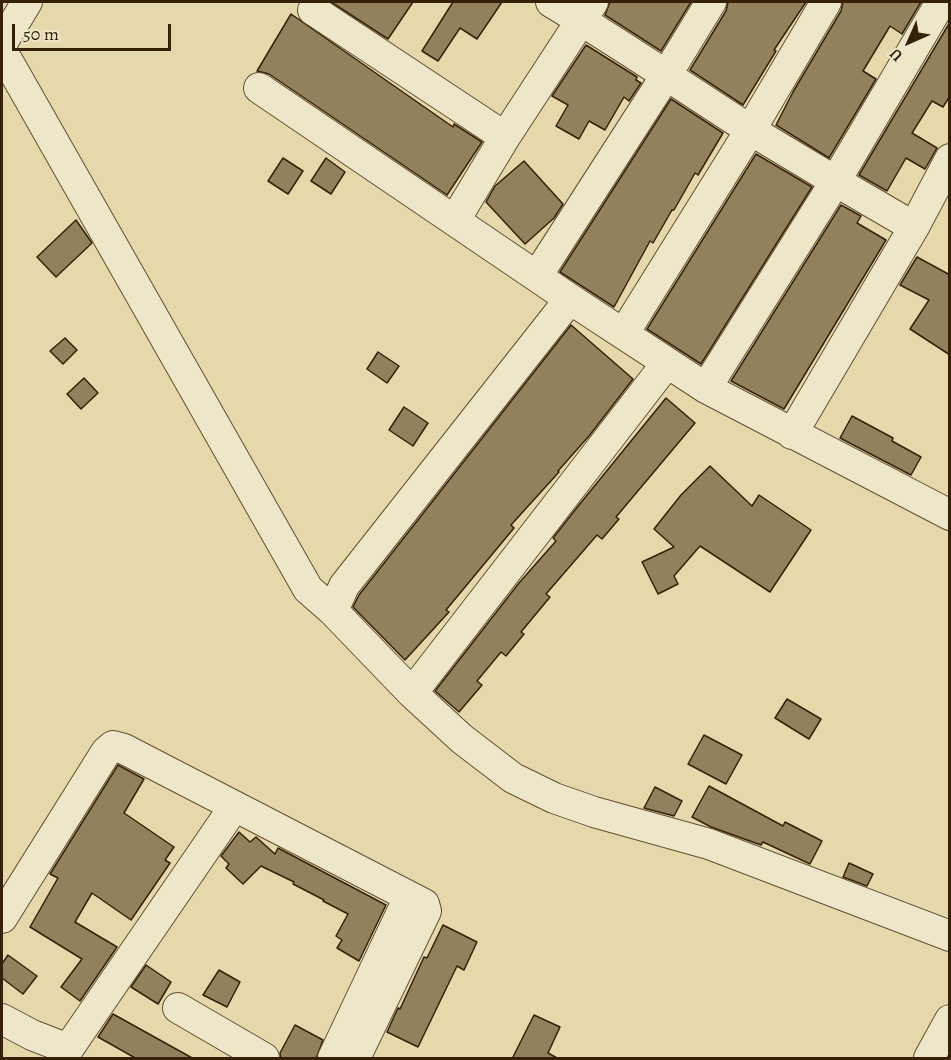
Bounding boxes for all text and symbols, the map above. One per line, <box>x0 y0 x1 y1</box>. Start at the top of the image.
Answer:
scale bar <box>15 12 174 50</box>
north arrow <box>879 12 939 72</box>
text: 50 m <box>23 22 59 46</box>
text: U <box>885 43 908 66</box>

